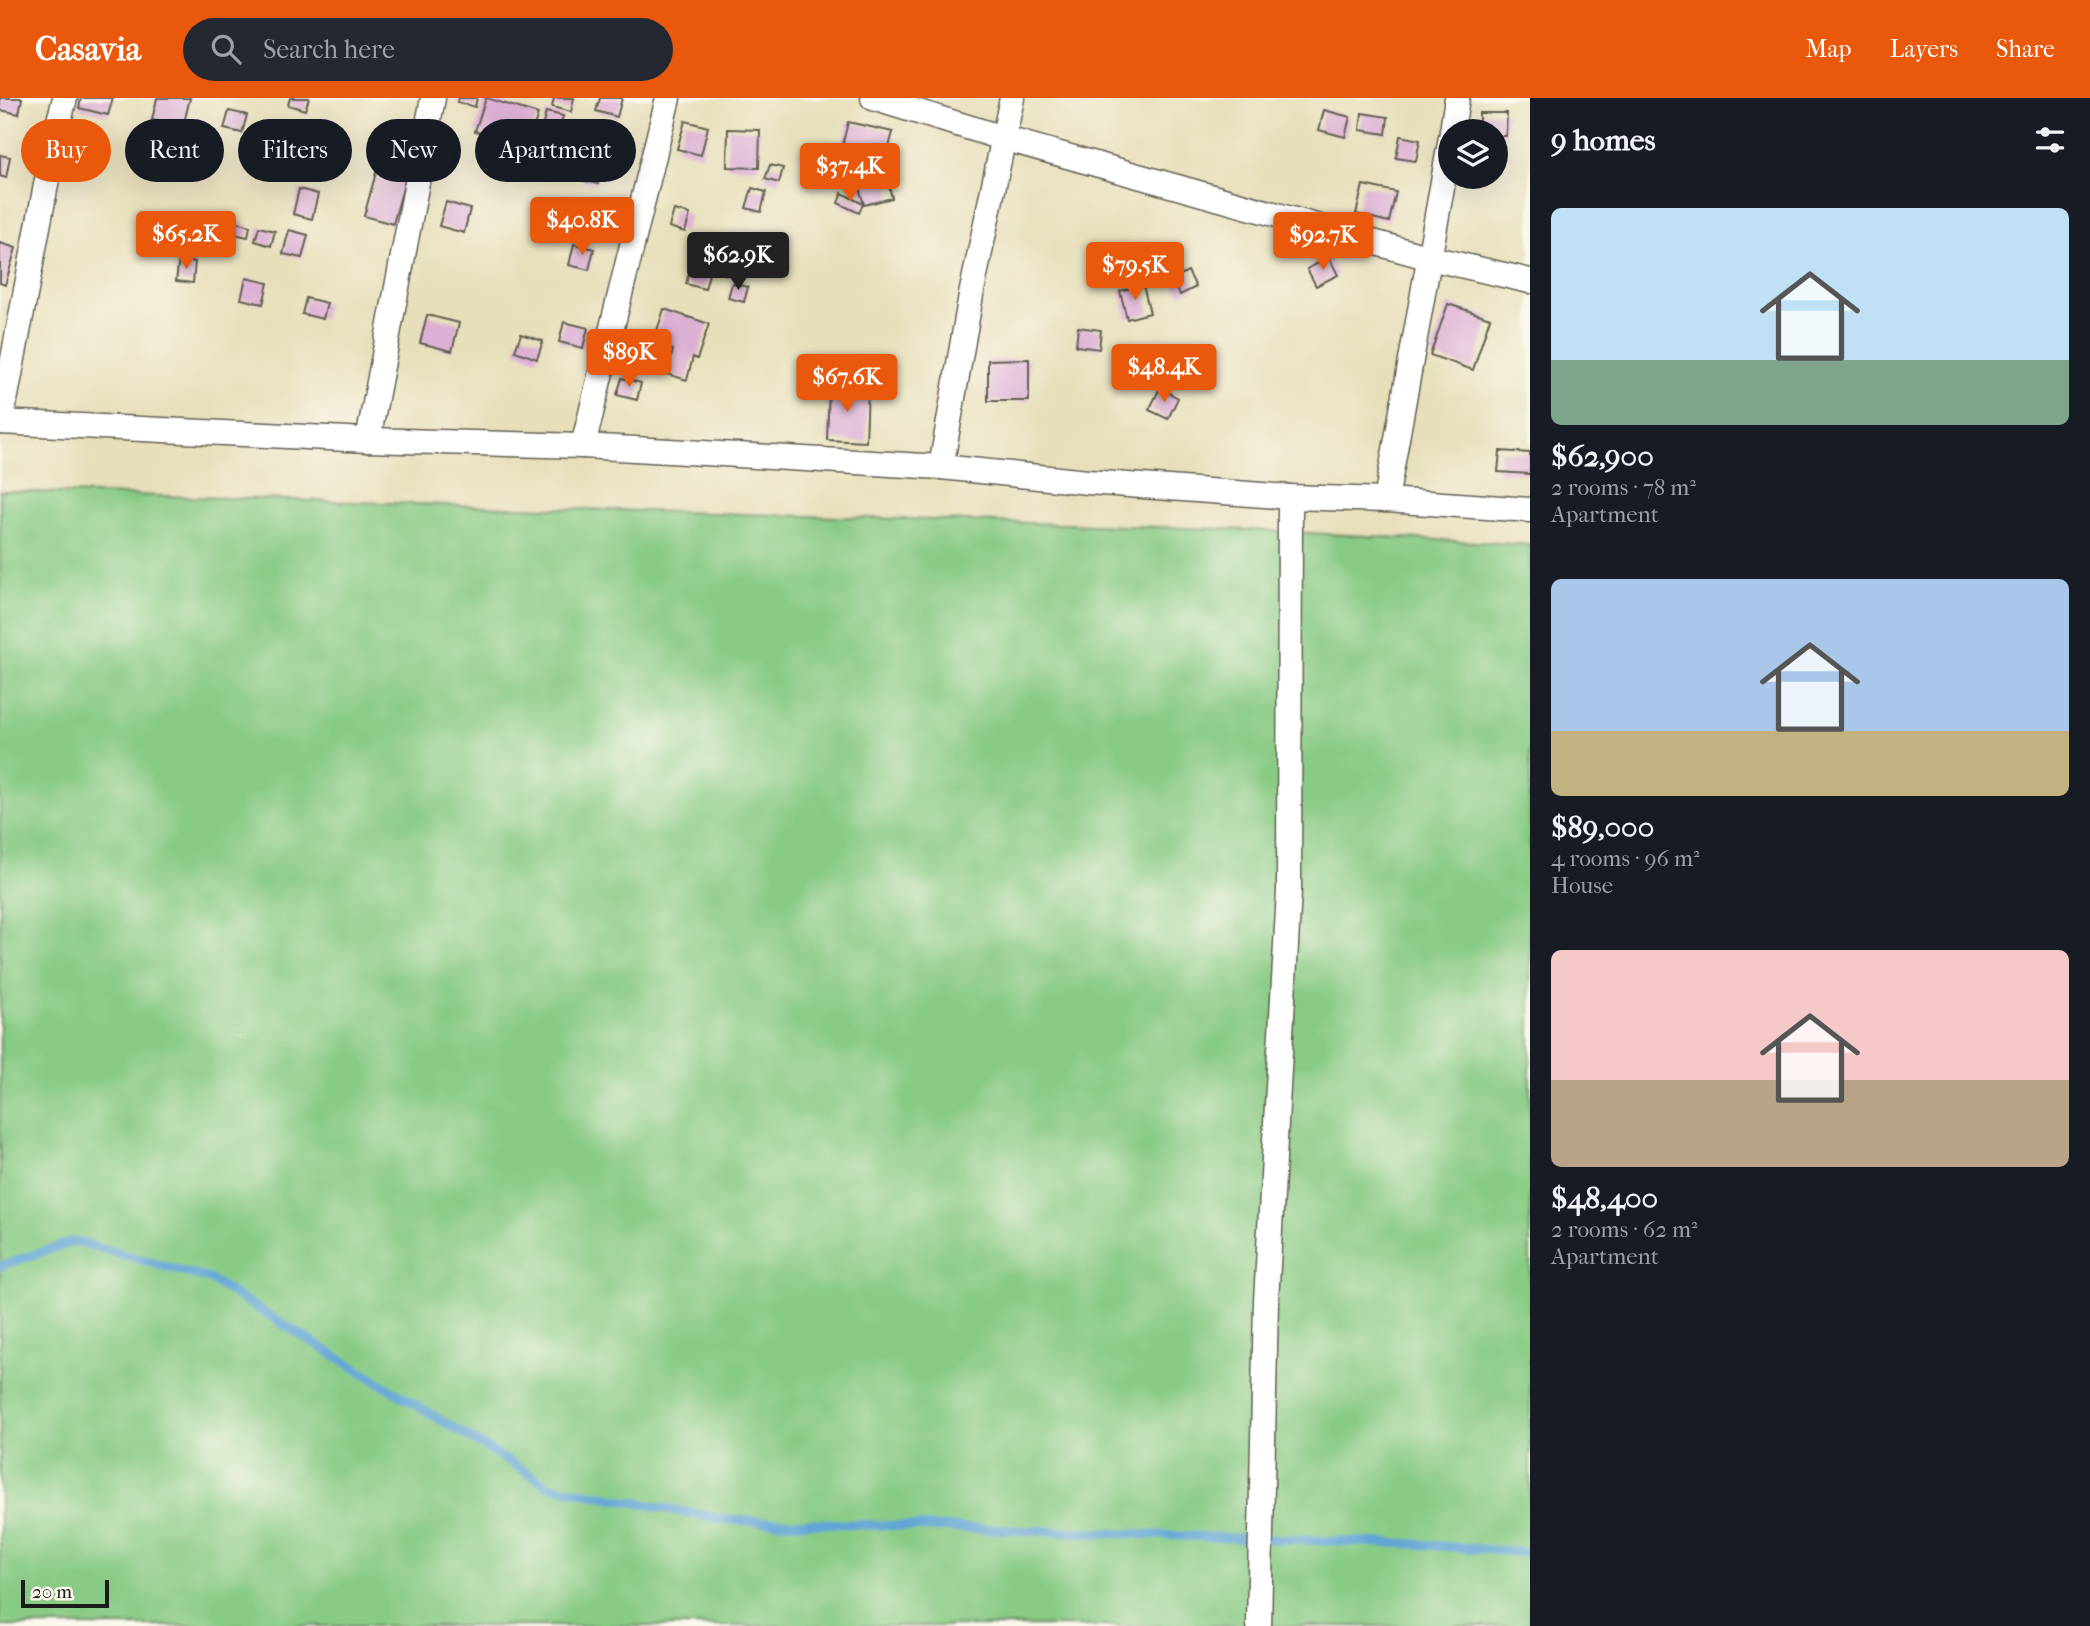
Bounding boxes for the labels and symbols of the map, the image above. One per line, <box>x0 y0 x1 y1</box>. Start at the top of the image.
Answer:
pin: $37.4K <box>793 144 907 203</box>
pin: $40.8K <box>525 198 639 257</box>
pin: $65.2K <box>129 212 243 271</box>
pin: $92.7K <box>1266 212 1380 272</box>
pin: $62.9K <box>681 232 795 292</box>
pin: $79.5K <box>1078 242 1192 302</box>
pin: $89K <box>588 330 670 389</box>
pin: $48.4K <box>1107 344 1221 404</box>
pin: $67.6K <box>790 354 904 414</box>
scale bar <box>21 1577 108 1609</box>

